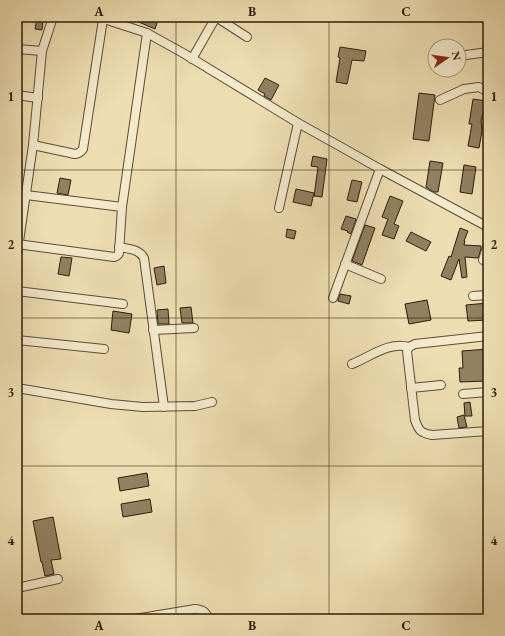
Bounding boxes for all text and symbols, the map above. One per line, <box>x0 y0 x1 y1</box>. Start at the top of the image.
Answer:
text: A <box>93 3 104 20</box>
text: B <box>248 3 256 20</box>
text: C <box>401 3 411 20</box>
north arrow <box>427 38 467 78</box>
text: N <box>449 50 465 62</box>
text: 1 <box>8 88 15 105</box>
text: 1 <box>491 88 498 105</box>
text: 2 <box>8 236 15 253</box>
text: 2 <box>491 236 498 253</box>
text: 3 <box>8 384 15 401</box>
text: 3 <box>491 384 498 401</box>
text: 4 <box>8 532 15 549</box>
text: 4 <box>491 532 498 549</box>
text: A <box>93 617 104 634</box>
text: B <box>248 617 256 634</box>
text: C <box>401 617 411 634</box>

